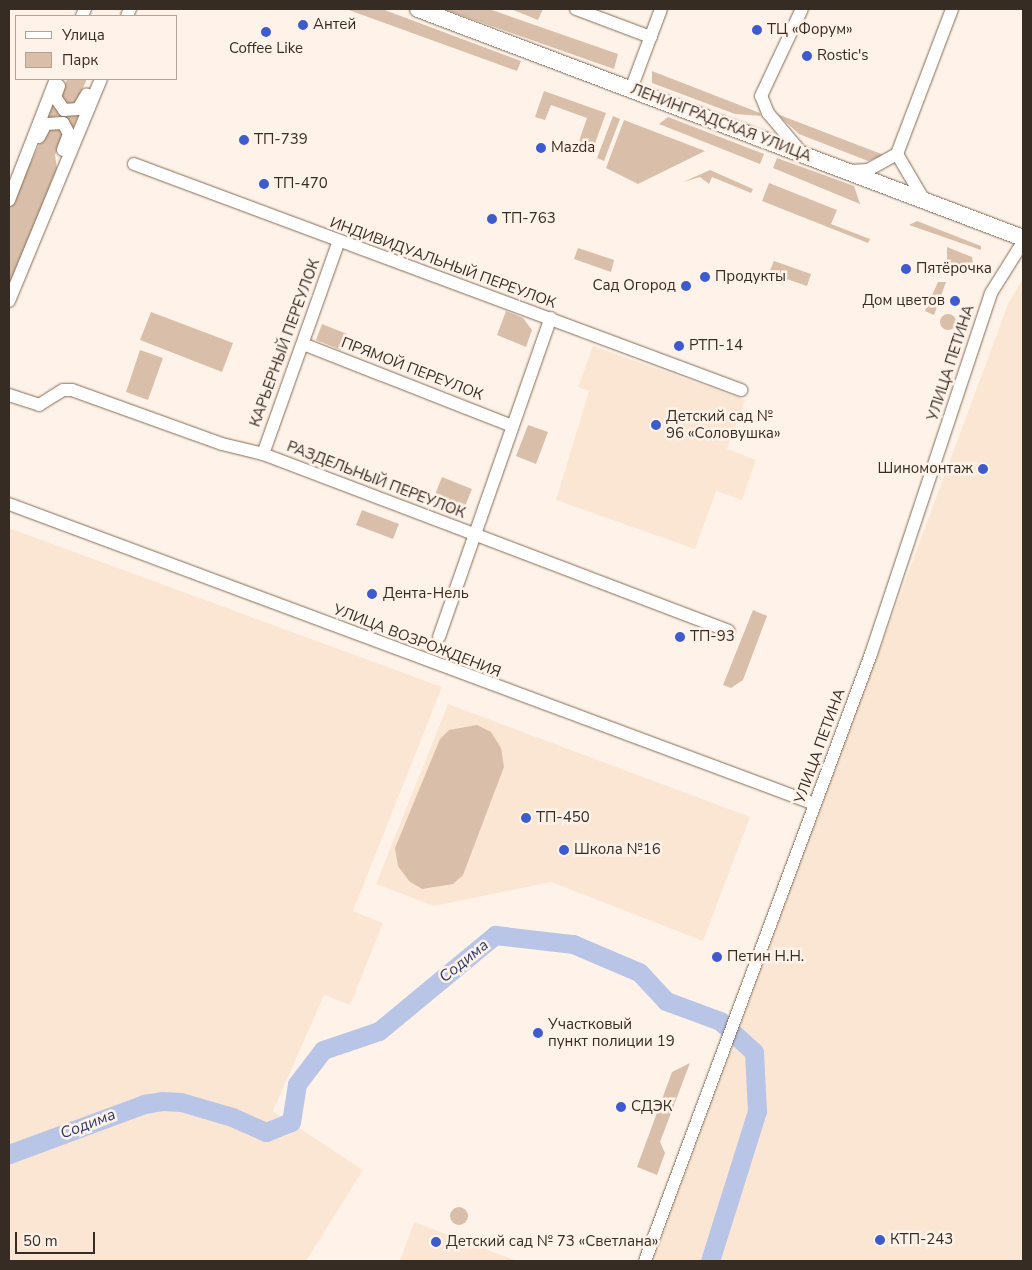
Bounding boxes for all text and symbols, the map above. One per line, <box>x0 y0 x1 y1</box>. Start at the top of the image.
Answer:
legend <box>15 15 178 80</box>
place label: Антей <box>313 16 356 34</box>
marker: Антей <box>297 19 309 31</box>
place label: ТЦ «Форум» <box>767 21 853 39</box>
marker: ТЦ «Форум» <box>751 24 763 36</box>
text: Улица <box>62 25 105 45</box>
marker: Coffee Like <box>260 26 272 38</box>
place label: Coffee Like <box>229 40 303 58</box>
place label: Rostic's <box>817 47 869 65</box>
text: Парк <box>62 50 98 70</box>
marker: Rostic's <box>801 50 813 62</box>
street label: ЛЕНИНГРАДСКАЯ УЛИЦА <box>628 80 814 166</box>
place label: ТП-739 <box>254 131 308 149</box>
marker: ТП-739 <box>238 134 250 146</box>
place label: Mazda <box>551 139 595 157</box>
marker: Mazda <box>535 142 547 154</box>
place label: ТП-470 <box>274 175 328 193</box>
marker: ТП-470 <box>258 178 270 190</box>
place label: ТП-763 <box>502 210 556 228</box>
marker: ТП-763 <box>486 213 498 225</box>
street label: ИНДИВИДУАЛЬНЫЙ ПЕРЕУЛОК <box>328 214 558 312</box>
street label: КАРЬЕРНЫЙ ПЕРЕУЛОК <box>246 257 324 429</box>
place label: Пятёрочка <box>916 260 992 278</box>
marker: Пятёрочка <box>900 263 912 275</box>
place label: Продукты <box>715 268 786 286</box>
marker: Продукты <box>699 271 711 283</box>
place label: Сад Огород <box>592 277 676 295</box>
marker: Сад Огород <box>680 280 692 292</box>
place label: Дом цветов <box>862 292 945 310</box>
marker: Дом цветов <box>949 295 961 307</box>
street label: УЛИЦА ПЕТИНА <box>924 303 978 423</box>
street label: ПРЯМОЙ ПЕРЕУЛОК <box>339 334 485 404</box>
place label: РТП-14 <box>689 337 743 355</box>
marker: РТП-14 <box>673 340 685 352</box>
place label: Детский сад № 96 «Соловушка» <box>666 407 780 442</box>
marker: Детский сад № 96 «Соловушка» <box>650 419 662 431</box>
street label: РАЗДЕЛЬНЫЙ ПЕРЕУЛОК <box>284 438 468 522</box>
place label: Шиномонтаж <box>877 460 973 478</box>
marker: Шиномонтаж <box>977 463 989 475</box>
place label: Дента-Нель <box>383 585 469 603</box>
marker: Дента-Нель <box>365 587 379 601</box>
street label: УЛИЦА ВОЗРОЖДЕНИЯ <box>331 601 503 681</box>
place label: ТП-93 <box>690 628 735 646</box>
marker: ТП-93 <box>674 631 686 643</box>
street label: УЛИЦА ПЕТИНА <box>791 686 849 806</box>
place label: ТП-450 <box>536 809 590 827</box>
marker: ТП-450 <box>520 812 532 824</box>
place label: Школа №16 <box>574 841 661 859</box>
marker: Школа №16 <box>558 844 570 856</box>
water label: Содима <box>436 935 492 987</box>
place label: Петин Н.Н. <box>727 948 804 966</box>
marker: Петин Н.Н. <box>711 951 723 963</box>
place label: Участковый пункт полиции 19 <box>548 1015 675 1050</box>
marker: Участковый пункт полиции 19 <box>532 1027 544 1039</box>
place label: СДЭК <box>631 1098 672 1116</box>
marker: СДЭК <box>615 1101 627 1113</box>
water label: Содима <box>58 1105 118 1143</box>
scale bar <box>18 1222 98 1254</box>
text: 50 m <box>23 1231 58 1251</box>
place label: КТП-243 <box>890 1231 953 1249</box>
place label: Детский сад № 73 «Светлана» <box>446 1233 658 1251</box>
marker: КТП-243 <box>874 1234 886 1246</box>
marker: Детский сад № 73 «Светлана» <box>430 1236 442 1248</box>

